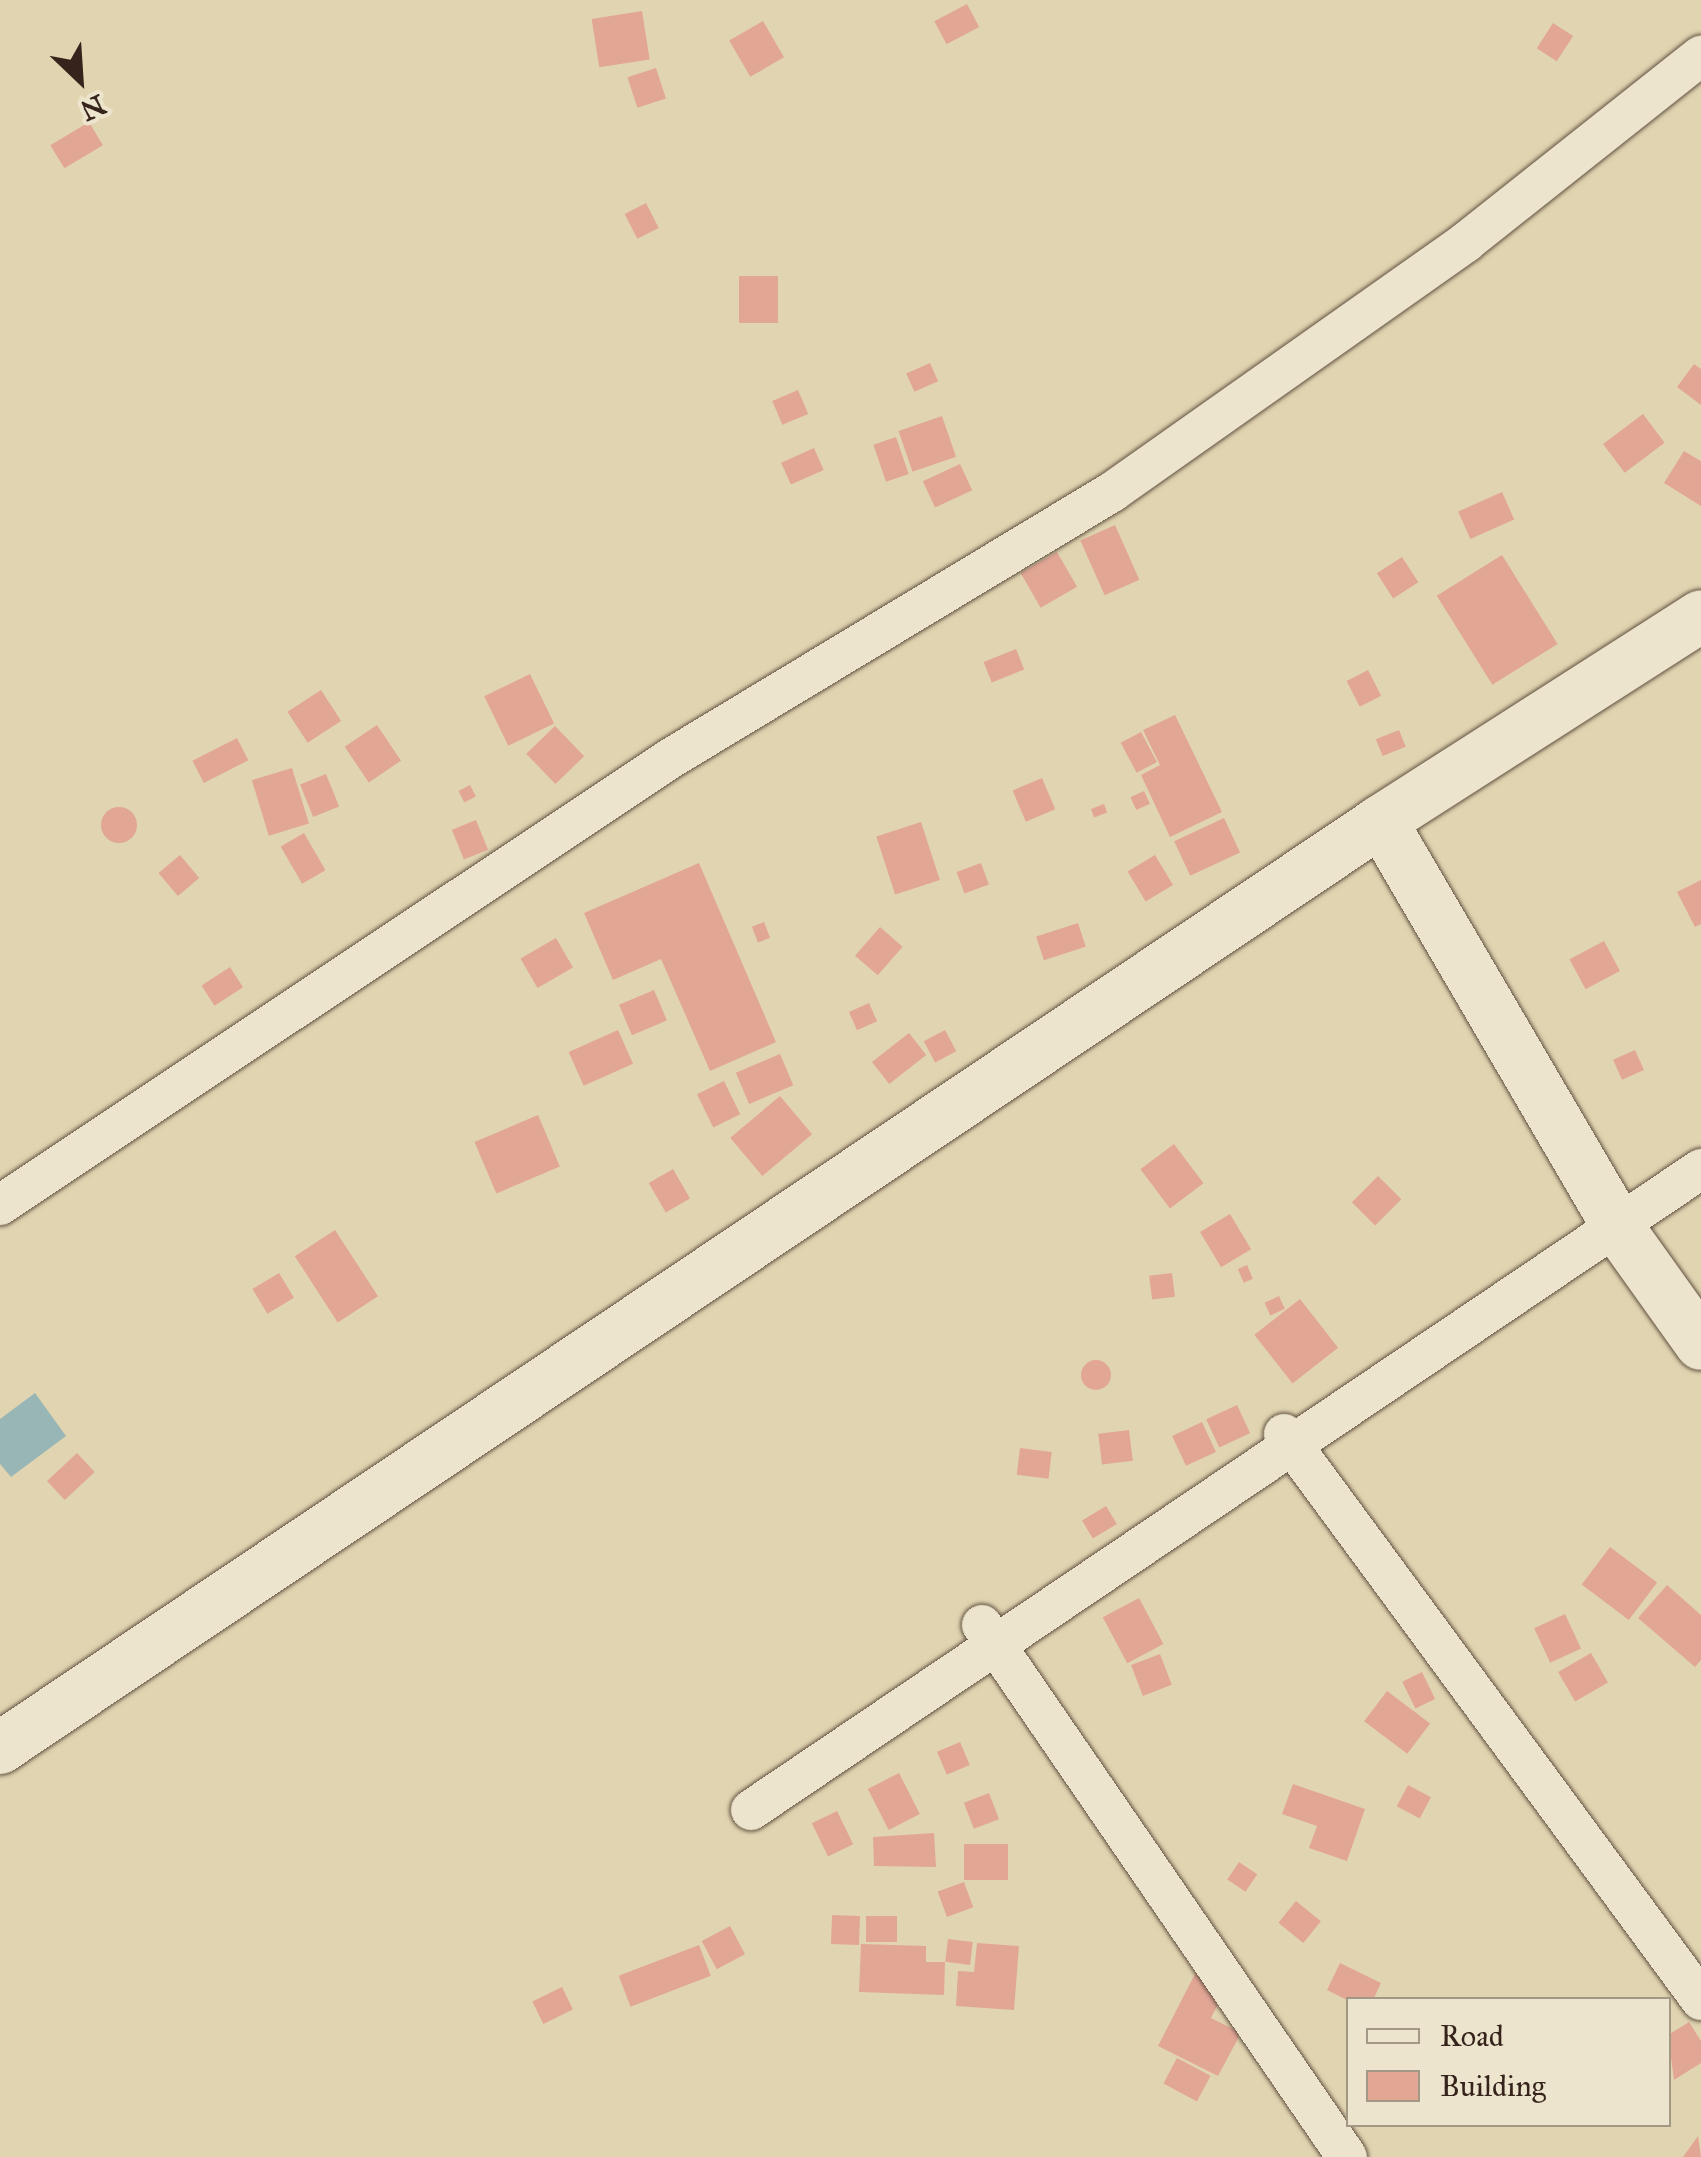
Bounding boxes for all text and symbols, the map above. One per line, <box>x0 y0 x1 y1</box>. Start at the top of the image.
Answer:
north arrow <box>30 30 130 130</box>
text: N <box>75 87 111 129</box>
legend <box>1346 1997 1671 2127</box>
text: Road <box>1440 2018 1504 2054</box>
text: Building <box>1440 2068 1546 2104</box>

